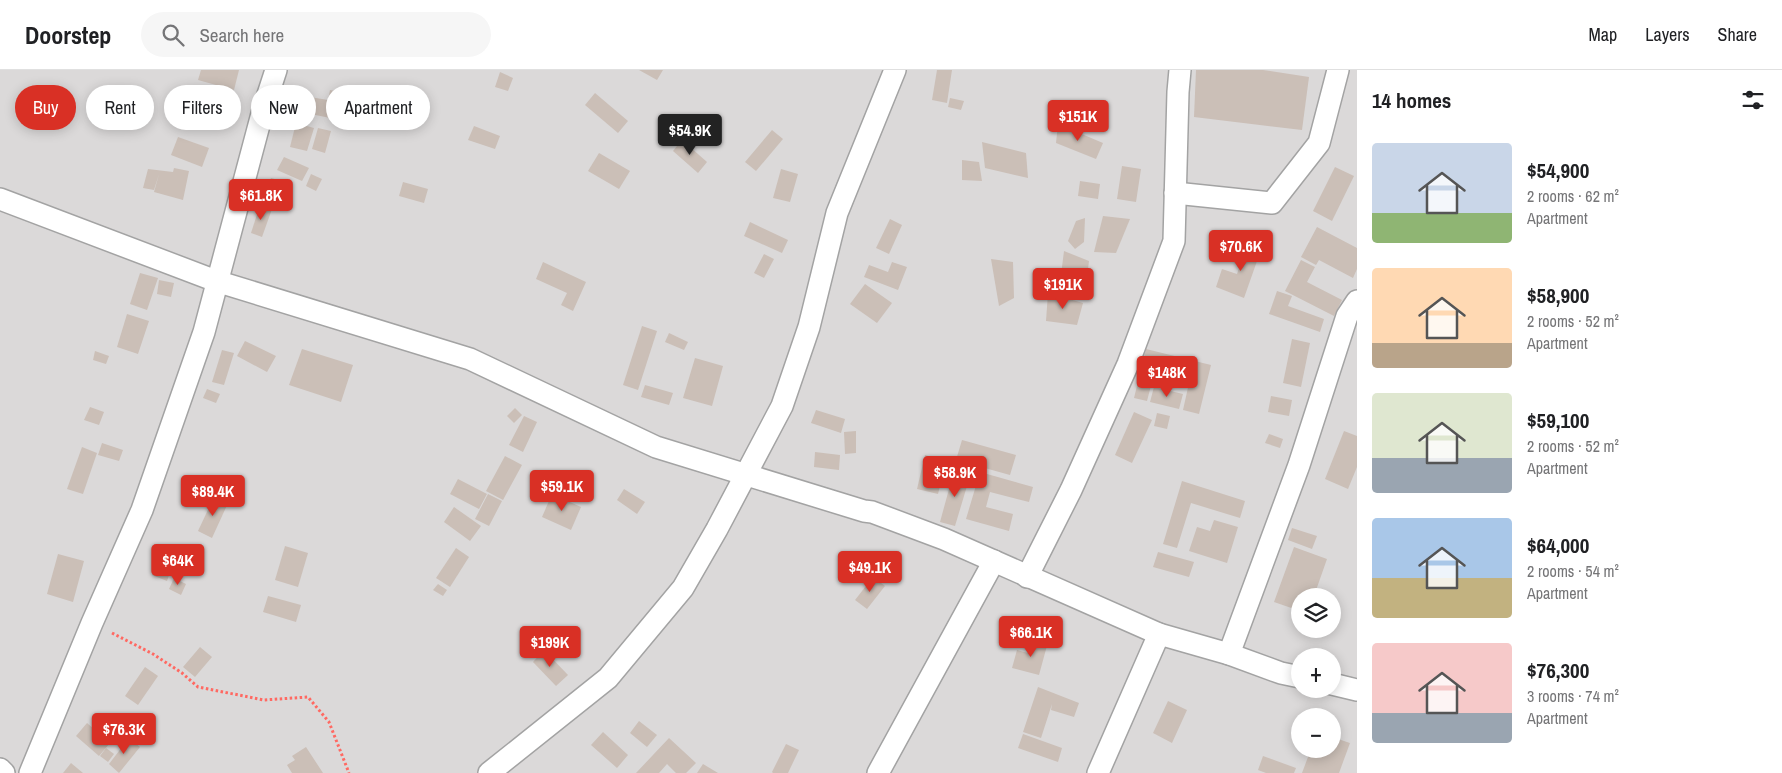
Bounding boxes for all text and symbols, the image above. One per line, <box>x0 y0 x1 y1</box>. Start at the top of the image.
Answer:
search box <box>141 12 491 57</box>
text: Doorstep <box>25 19 111 51</box>
icon: search <box>159 21 187 49</box>
text: Search here <box>199 22 284 48</box>
text: Map <box>1589 22 1617 47</box>
text: Layers <box>1645 22 1690 47</box>
text: Share <box>1718 22 1757 47</box>
chip: Buy <box>15 85 76 130</box>
chip: Rent <box>86 85 154 130</box>
chip: Filters <box>164 85 241 130</box>
chip: New <box>251 85 316 130</box>
chip: Apartment <box>326 85 430 130</box>
text: 14 homes <box>1372 86 1451 115</box>
icon: filters <box>1739 86 1767 114</box>
pin: $151K <box>1043 100 1113 142</box>
text: $151K <box>1059 105 1097 127</box>
pin: $54.9K <box>649 114 731 156</box>
text: $54.9K <box>669 119 711 141</box>
text: $54,900 <box>1527 156 1589 185</box>
icon: home <box>1412 163 1472 223</box>
pin: $61.8K <box>220 178 302 221</box>
text: $61.8K <box>240 184 282 206</box>
text: 2 rooms · 62 m² <box>1527 185 1619 207</box>
text: Apartment <box>1527 207 1588 229</box>
pin: $70.6K <box>1200 230 1282 272</box>
text: $70.6K <box>1220 235 1262 257</box>
pin: $191K <box>1028 268 1098 310</box>
text: $191K <box>1044 273 1082 295</box>
text: $58,900 <box>1527 281 1589 310</box>
icon: home <box>1412 288 1472 348</box>
text: 2 rooms · 52 m² <box>1527 310 1619 332</box>
text: Apartment <box>1527 332 1588 354</box>
pin: $148K <box>1132 356 1202 398</box>
text: $148K <box>1148 361 1186 383</box>
text: $59,100 <box>1527 406 1589 435</box>
icon: home <box>1412 413 1472 473</box>
text: 2 rooms · 52 m² <box>1527 435 1619 457</box>
pin: $58.9K <box>914 456 996 498</box>
text: Apartment <box>1527 457 1588 479</box>
text: $58.9K <box>934 461 976 483</box>
pin: $59.1K <box>521 470 603 512</box>
pin: $89.4K <box>172 474 254 517</box>
text: $59.1K <box>541 475 583 497</box>
text: $89.4K <box>192 480 234 502</box>
text: $64,000 <box>1527 531 1589 560</box>
icon: home <box>1412 538 1472 598</box>
pin: $64K <box>148 544 208 586</box>
text: $64K <box>162 549 194 571</box>
pin: $49.1K <box>829 550 911 593</box>
text: $49.1K <box>849 556 891 578</box>
text: 2 rooms · 54 m² <box>1527 560 1619 582</box>
text: Apartment <box>1527 582 1588 604</box>
map controls <box>1291 588 1341 758</box>
button: layers <box>1291 588 1341 638</box>
pin: $66.1K <box>990 616 1072 658</box>
text: $66.1K <box>1010 621 1052 643</box>
pin: $199K <box>515 626 585 668</box>
text: $199K <box>531 631 569 653</box>
button: + <box>1291 648 1341 698</box>
text: $76,300 <box>1527 656 1589 685</box>
icon: home <box>1412 663 1472 723</box>
text: 3 rooms · 74 m² <box>1527 685 1619 707</box>
text: Apartment <box>1527 707 1588 729</box>
button: − <box>1291 708 1341 758</box>
pin: $76.3K <box>83 712 165 755</box>
text: $76.3K <box>103 718 145 740</box>

